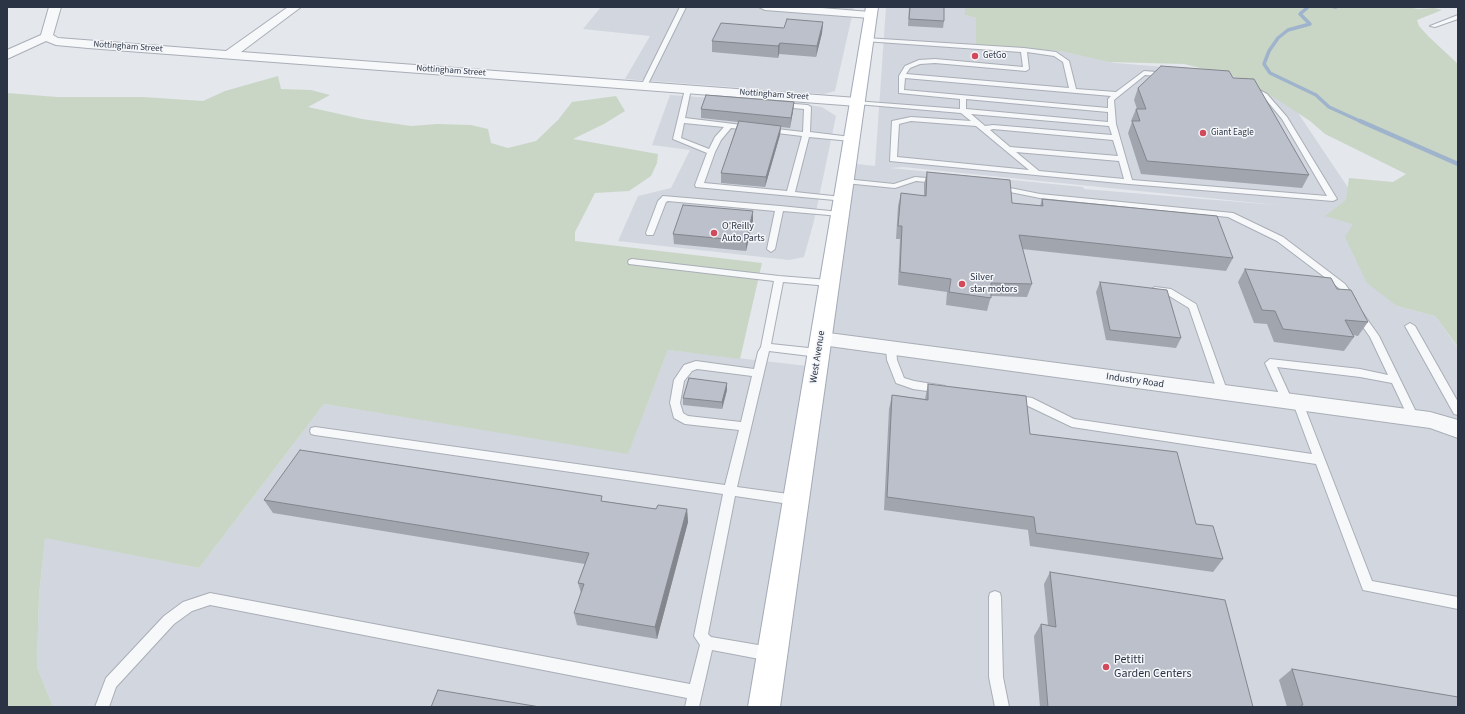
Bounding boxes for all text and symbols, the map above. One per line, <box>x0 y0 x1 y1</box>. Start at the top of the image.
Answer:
street label: Nottingham Street <box>93 39 163 55</box>
marker: GetGo <box>970 51 980 61</box>
place label: GetGo <box>983 51 1006 61</box>
street label: Nottingham Street <box>416 63 486 79</box>
street label: Nottingham Street <box>739 87 809 103</box>
marker: Giant Eagle <box>1198 128 1208 138</box>
place label: Giant Eagle <box>1211 128 1254 138</box>
place label: O'Reilly Auto Parts <box>722 221 765 244</box>
marker: O'Reilly Auto Parts <box>709 228 719 238</box>
place label: Silver star motors <box>970 272 1017 296</box>
marker: Silver star motors <box>957 279 967 289</box>
street label: West Avenue <box>808 330 828 384</box>
street label: Industry Road <box>1105 371 1165 391</box>
place label: Petitti Garden Centers <box>1114 653 1191 681</box>
marker: Petitti Garden Centers <box>1101 662 1111 672</box>

